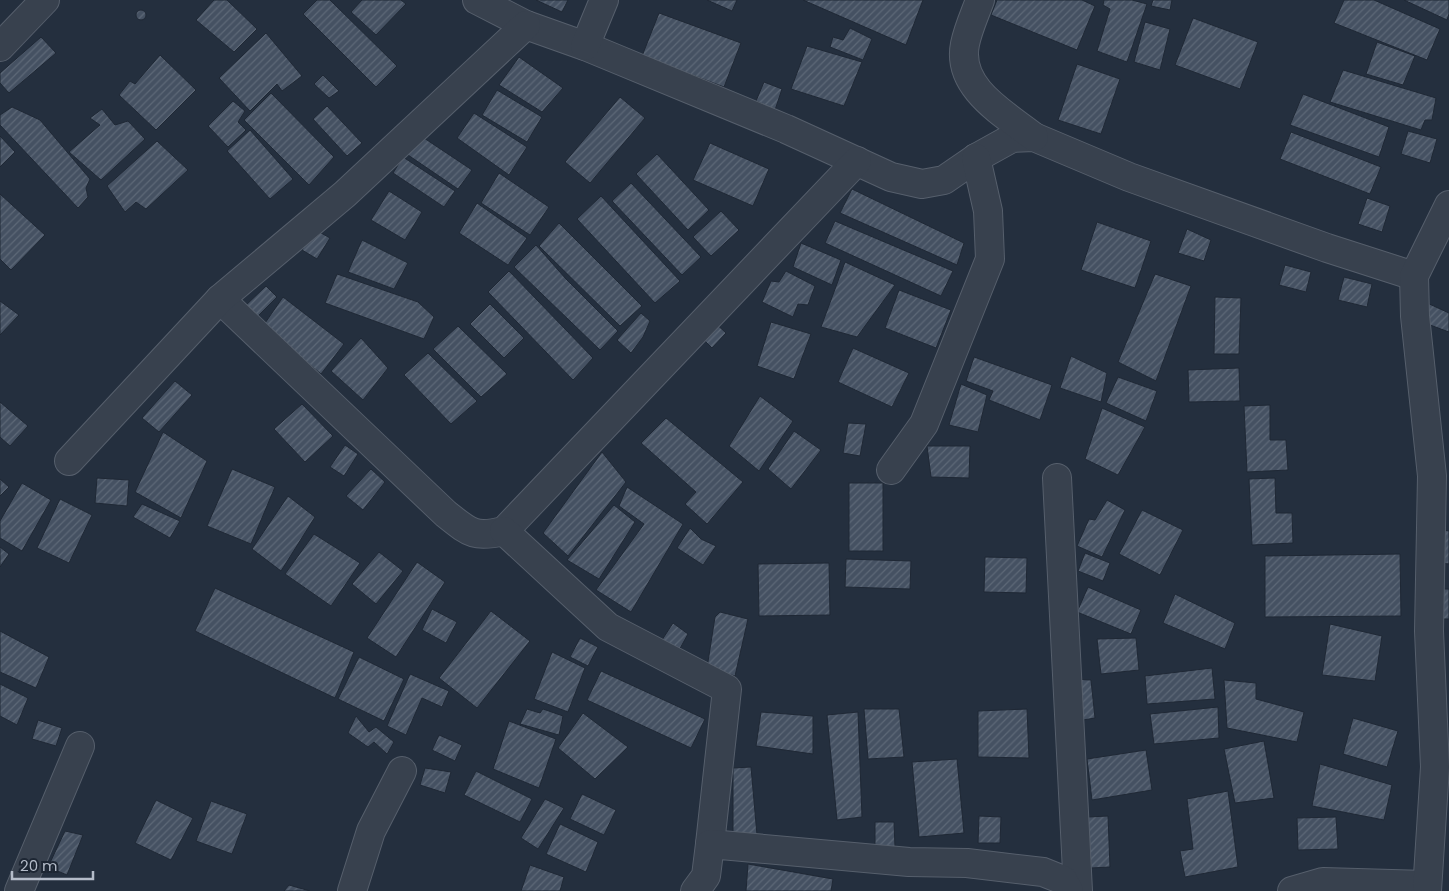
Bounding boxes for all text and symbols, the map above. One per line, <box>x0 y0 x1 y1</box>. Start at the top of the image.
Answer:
scale bar <box>12 848 94 880</box>
text: 20 m <box>20 855 58 876</box>

